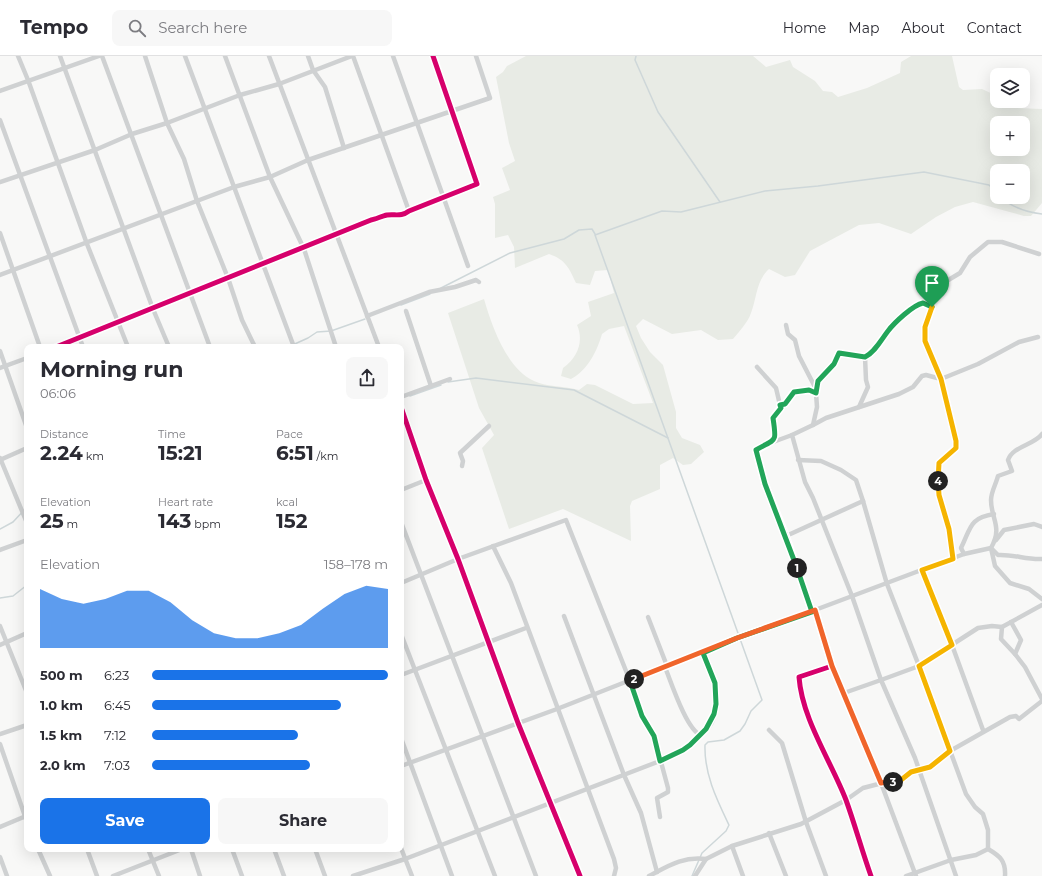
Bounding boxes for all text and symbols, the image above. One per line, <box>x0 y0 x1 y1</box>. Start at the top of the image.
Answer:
search box <box>112 10 392 46</box>
text: Tempo <box>20 16 88 39</box>
icon: search <box>126 17 148 39</box>
text: Search here <box>158 18 247 37</box>
text: Home <box>783 19 826 37</box>
text: Map <box>848 19 879 37</box>
text: About <box>901 19 945 37</box>
text: Contact <box>967 19 1022 37</box>
map controls <box>990 68 1030 204</box>
button: layers <box>990 68 1030 108</box>
button: + <box>990 116 1030 156</box>
button: − <box>990 164 1030 204</box>
pin <box>915 266 949 307</box>
icon: arrive <box>921 272 943 294</box>
text: Morning run <box>40 356 183 383</box>
button: share <box>346 357 388 399</box>
text: 06:06 <box>40 385 76 401</box>
text: Distance <box>40 427 88 441</box>
text: Time <box>158 427 186 441</box>
text: Pace <box>276 427 303 441</box>
text: 2.24 <box>40 441 83 465</box>
text: 15:21 <box>158 441 203 465</box>
text: 6:51 <box>276 441 314 465</box>
text: km <box>83 449 104 463</box>
text: /km <box>314 449 339 463</box>
pin: 4 <box>928 471 948 491</box>
text: 4 <box>934 474 942 488</box>
text: Elevation <box>40 495 91 509</box>
text: Heart rate <box>158 495 213 509</box>
text: kcal <box>276 495 298 509</box>
text: 25 <box>40 509 64 533</box>
text: 143 <box>158 509 191 533</box>
text: 152 <box>276 509 307 533</box>
text: m <box>64 517 78 531</box>
text: bpm <box>191 517 221 531</box>
text: Elevation <box>40 556 100 572</box>
text: 158–178 m <box>324 556 388 572</box>
pin: 1 <box>787 558 807 578</box>
text: 1 <box>795 561 799 575</box>
text: 500 m <box>40 667 83 683</box>
text: 6:23 <box>104 667 129 683</box>
pin: 2 <box>624 669 644 689</box>
text: 2 <box>631 672 637 686</box>
text: 1.0 km <box>40 697 83 713</box>
text: 6:45 <box>104 697 131 713</box>
text: 1.5 km <box>40 727 82 743</box>
text: 7:12 <box>104 727 126 743</box>
text: 2.0 km <box>40 757 86 773</box>
text: 7:03 <box>104 757 130 773</box>
pin: 3 <box>883 772 903 792</box>
text: 3 <box>890 775 896 789</box>
button: Save <box>40 798 210 844</box>
button: Share <box>218 798 388 844</box>

